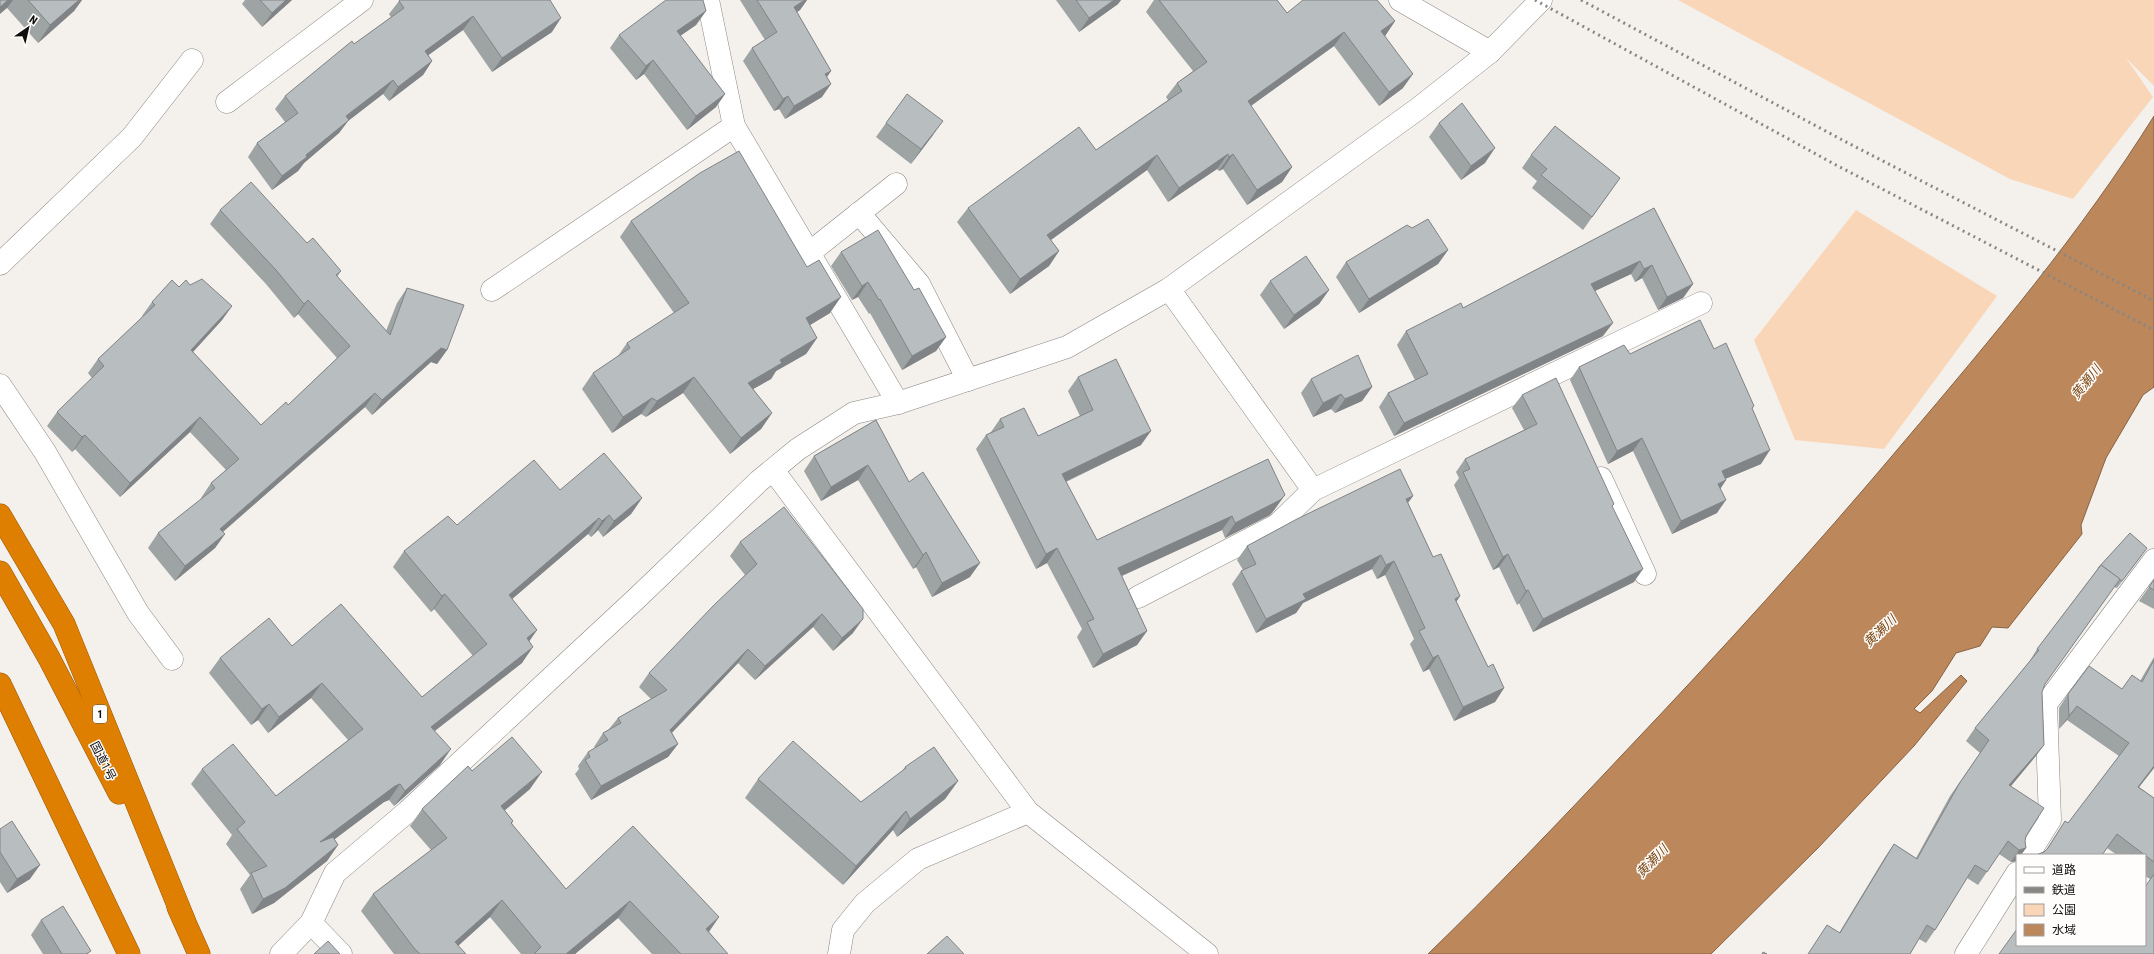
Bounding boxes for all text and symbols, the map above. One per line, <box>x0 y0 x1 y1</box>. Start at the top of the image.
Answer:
north arrow <box>8 8 48 48</box>
text: N <box>27 13 40 28</box>
water label: 黄瀬川 <box>2068 361 2105 402</box>
water label: 黄瀬川 <box>1861 611 1901 650</box>
road number: 1 <box>93 705 107 723</box>
street label: 国道1号 <box>87 739 119 783</box>
water label: 黄瀬川 <box>1633 840 1672 880</box>
legend <box>2016 854 2146 946</box>
text: 道路 <box>2052 863 2076 877</box>
text: 鉄道 <box>2052 883 2076 897</box>
text: 公園 <box>2052 903 2076 917</box>
text: 水域 <box>2052 923 2076 937</box>

